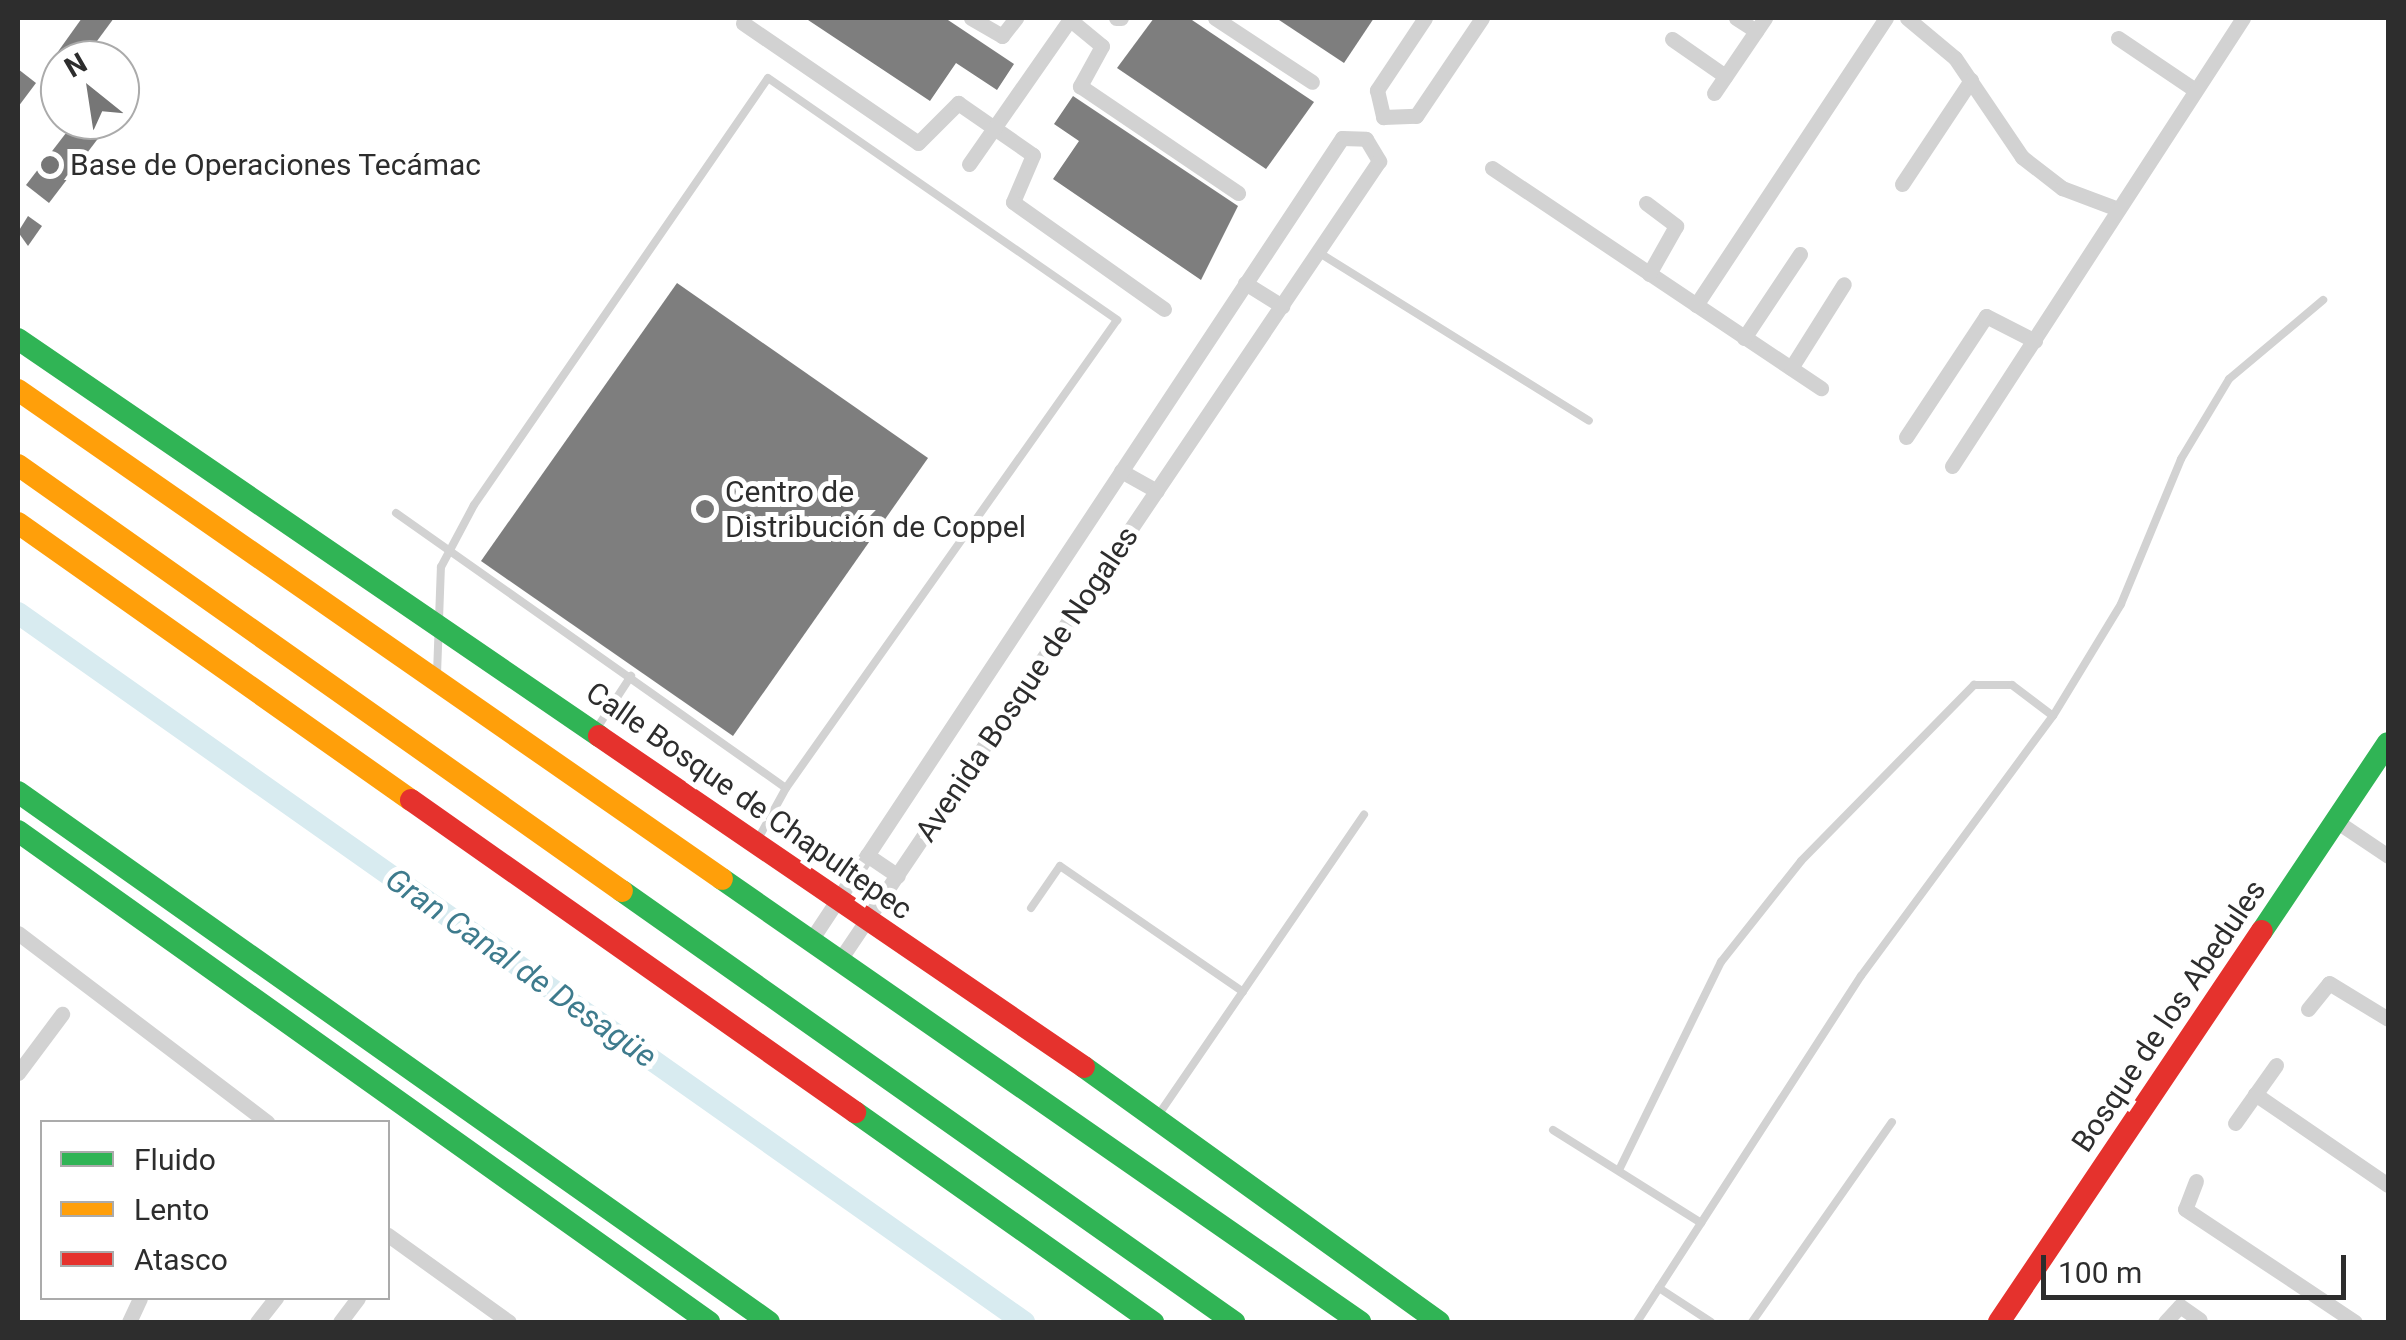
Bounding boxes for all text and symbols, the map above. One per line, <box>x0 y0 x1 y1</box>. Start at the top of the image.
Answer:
north arrow <box>40 40 140 140</box>
text: N <box>59 46 93 85</box>
place label: Base de Operaciones Tecámac <box>70 147 482 183</box>
marker: Base de Operaciones Tecámac <box>39 154 61 176</box>
place label: Centro de Distribución de Coppel <box>725 474 1026 544</box>
marker: Centro de Distribución de Coppel <box>694 498 716 520</box>
street label: Avenida Bosque de Nogales <box>908 520 1146 848</box>
street label: Calle Bosque de Chapultepec <box>579 675 919 927</box>
water label: Gran Canal de Desagüe <box>378 860 664 1076</box>
street label: Bosque de los Abedules <box>2065 873 2273 1159</box>
legend <box>40 1120 390 1300</box>
text: Fluido <box>134 1142 216 1177</box>
text: Lento <box>134 1192 209 1227</box>
scale bar <box>2046 1235 2351 1297</box>
text: Atasco <box>134 1242 228 1277</box>
text: 100 m <box>2058 1255 2142 1290</box>

